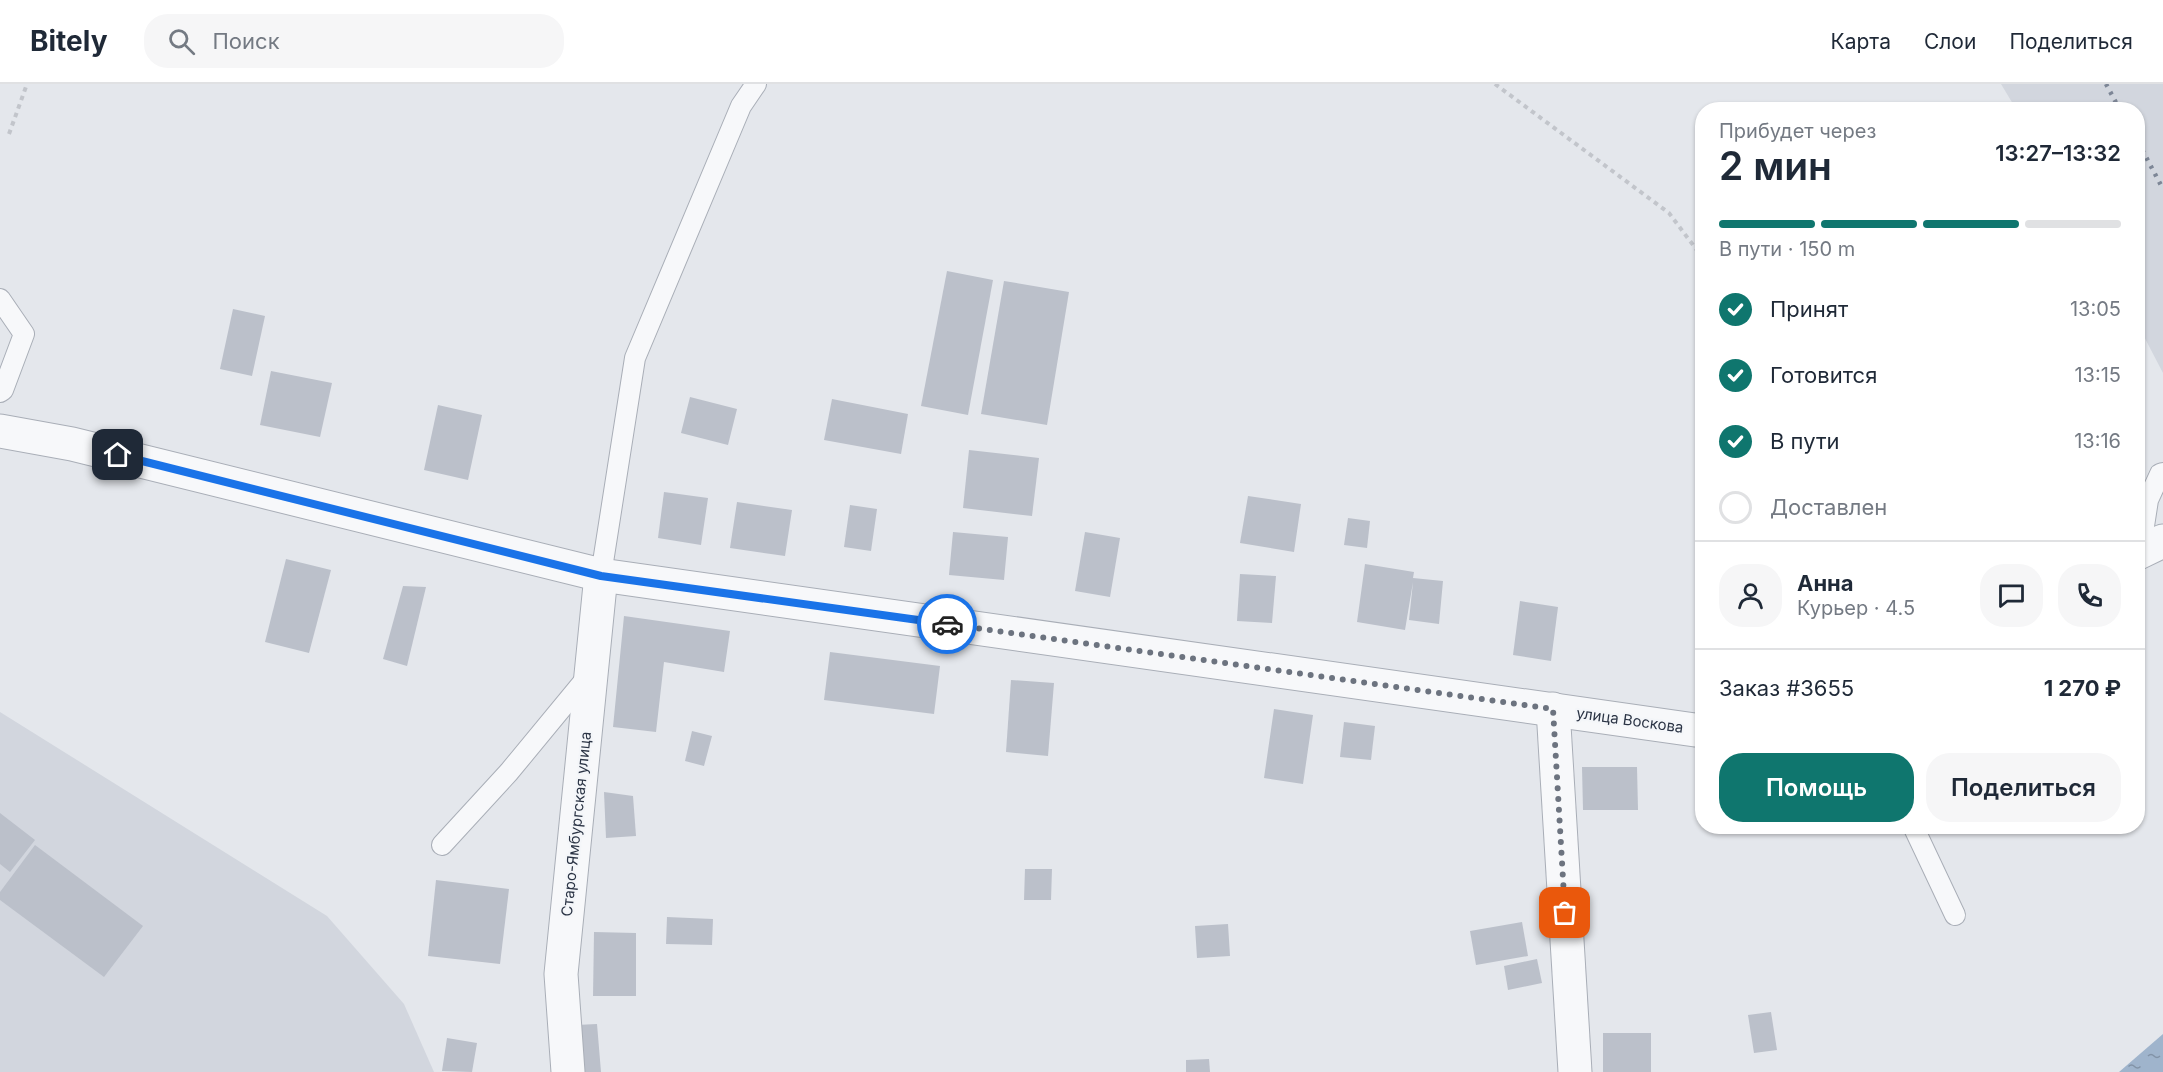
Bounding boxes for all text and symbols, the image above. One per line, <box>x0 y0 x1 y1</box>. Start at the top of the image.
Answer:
search box <box>144 14 564 68</box>
text: Bitely <box>30 24 108 58</box>
icon: search <box>165 25 198 58</box>
text: Поиск <box>213 28 280 54</box>
text: Карта <box>1831 29 1891 54</box>
text: Слои <box>1924 29 1976 54</box>
text: Поделиться <box>2009 29 2133 54</box>
text: Прибудет через <box>1719 119 1876 143</box>
text: 13:27–13:32 <box>1995 140 2121 166</box>
text: 2 мин <box>1719 142 1832 189</box>
text: В пути · 150 m <box>1719 237 1855 261</box>
icon: check <box>1719 293 1752 326</box>
text: Принят <box>1770 296 1848 322</box>
text: 13:05 <box>2070 297 2121 321</box>
icon: check <box>1719 359 1752 392</box>
text: Готовится <box>1770 362 1877 388</box>
text: 13:15 <box>2074 363 2121 387</box>
icon: check <box>1719 425 1752 458</box>
text: В пути <box>1770 428 1839 454</box>
pin <box>92 429 143 480</box>
text: 13:16 <box>2074 429 2121 453</box>
icon: home <box>101 438 134 471</box>
text: Доставлен <box>1770 494 1887 520</box>
button: person <box>1719 564 1782 627</box>
button: chat <box>1980 564 2043 627</box>
button: phone <box>2058 564 2121 627</box>
text: Анна <box>1797 570 1854 596</box>
courier <box>917 594 977 654</box>
text: Курьер · 4.5 <box>1797 596 1915 620</box>
icon: car <box>931 608 964 641</box>
text: Заказ #3655 <box>1719 675 1854 701</box>
text: 1 270 ₽ <box>2044 675 2121 701</box>
street label: улица Воскова <box>1575 703 1685 737</box>
street label: Старо-Ямбургская улица <box>557 731 595 917</box>
button: Помощь <box>1719 753 1914 822</box>
button: Поделиться <box>1926 753 2121 822</box>
pin <box>1539 887 1590 938</box>
icon: bag <box>1548 896 1581 929</box>

